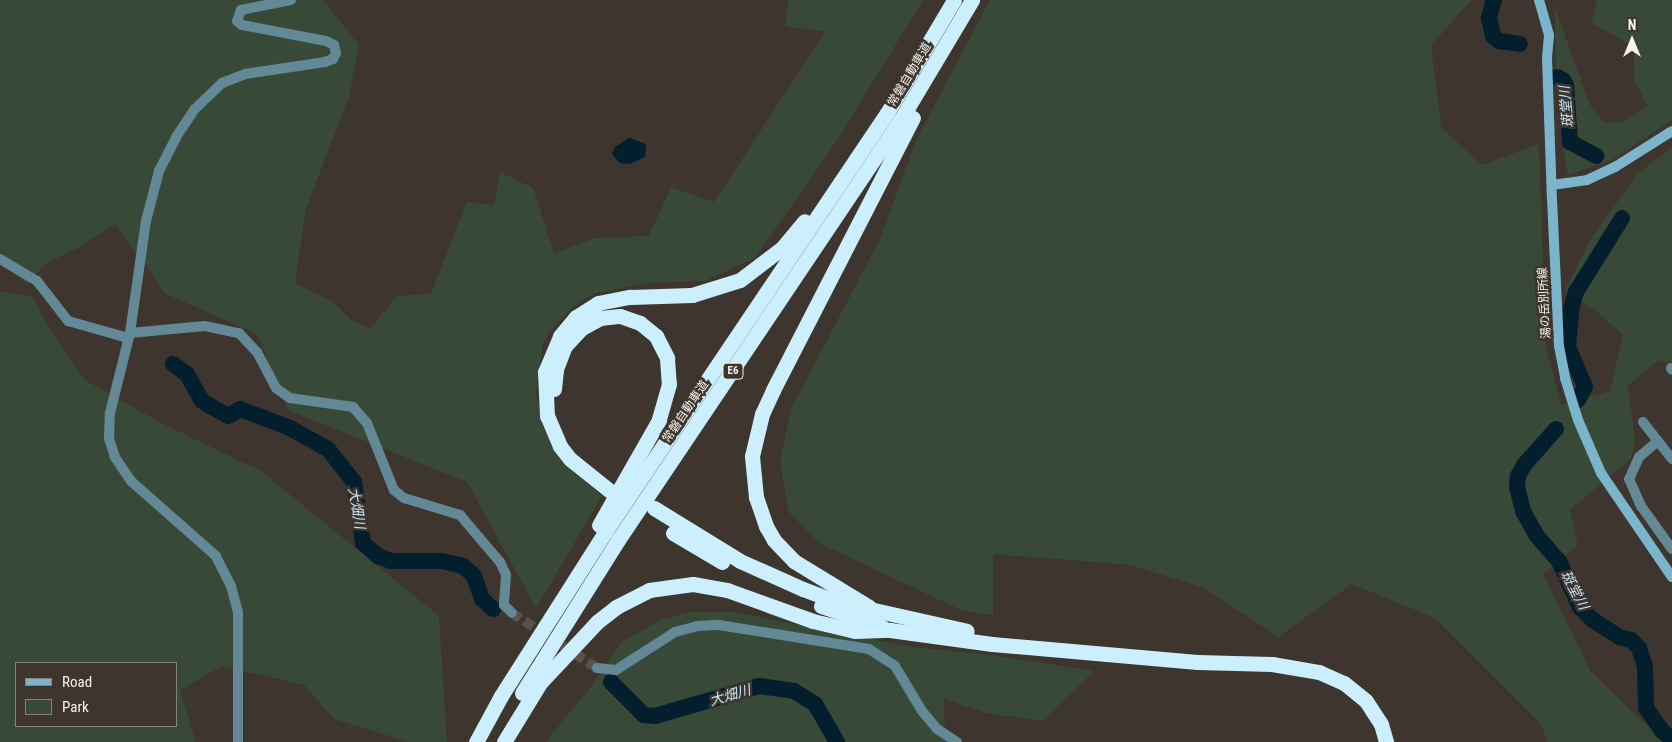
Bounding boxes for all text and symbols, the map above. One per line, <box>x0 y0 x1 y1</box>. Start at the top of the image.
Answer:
north arrow <box>1607 15 1657 65</box>
text: N <box>1628 17 1636 33</box>
street label: 常磐自動車道 <box>885 40 935 110</box>
water label: 斑堂川 <box>1555 85 1577 129</box>
street label: 湯の岳別所線 <box>1536 267 1554 339</box>
road number: E6 <box>722 362 744 380</box>
street label: 常磐自動車道 <box>660 378 712 446</box>
water label: 大畑川 <box>345 486 369 530</box>
water label: 斑堂川 <box>1558 568 1592 612</box>
legend <box>15 662 178 727</box>
text: Road <box>62 673 92 691</box>
water label: 大畑川 <box>707 681 753 709</box>
text: Park <box>62 698 89 716</box>

